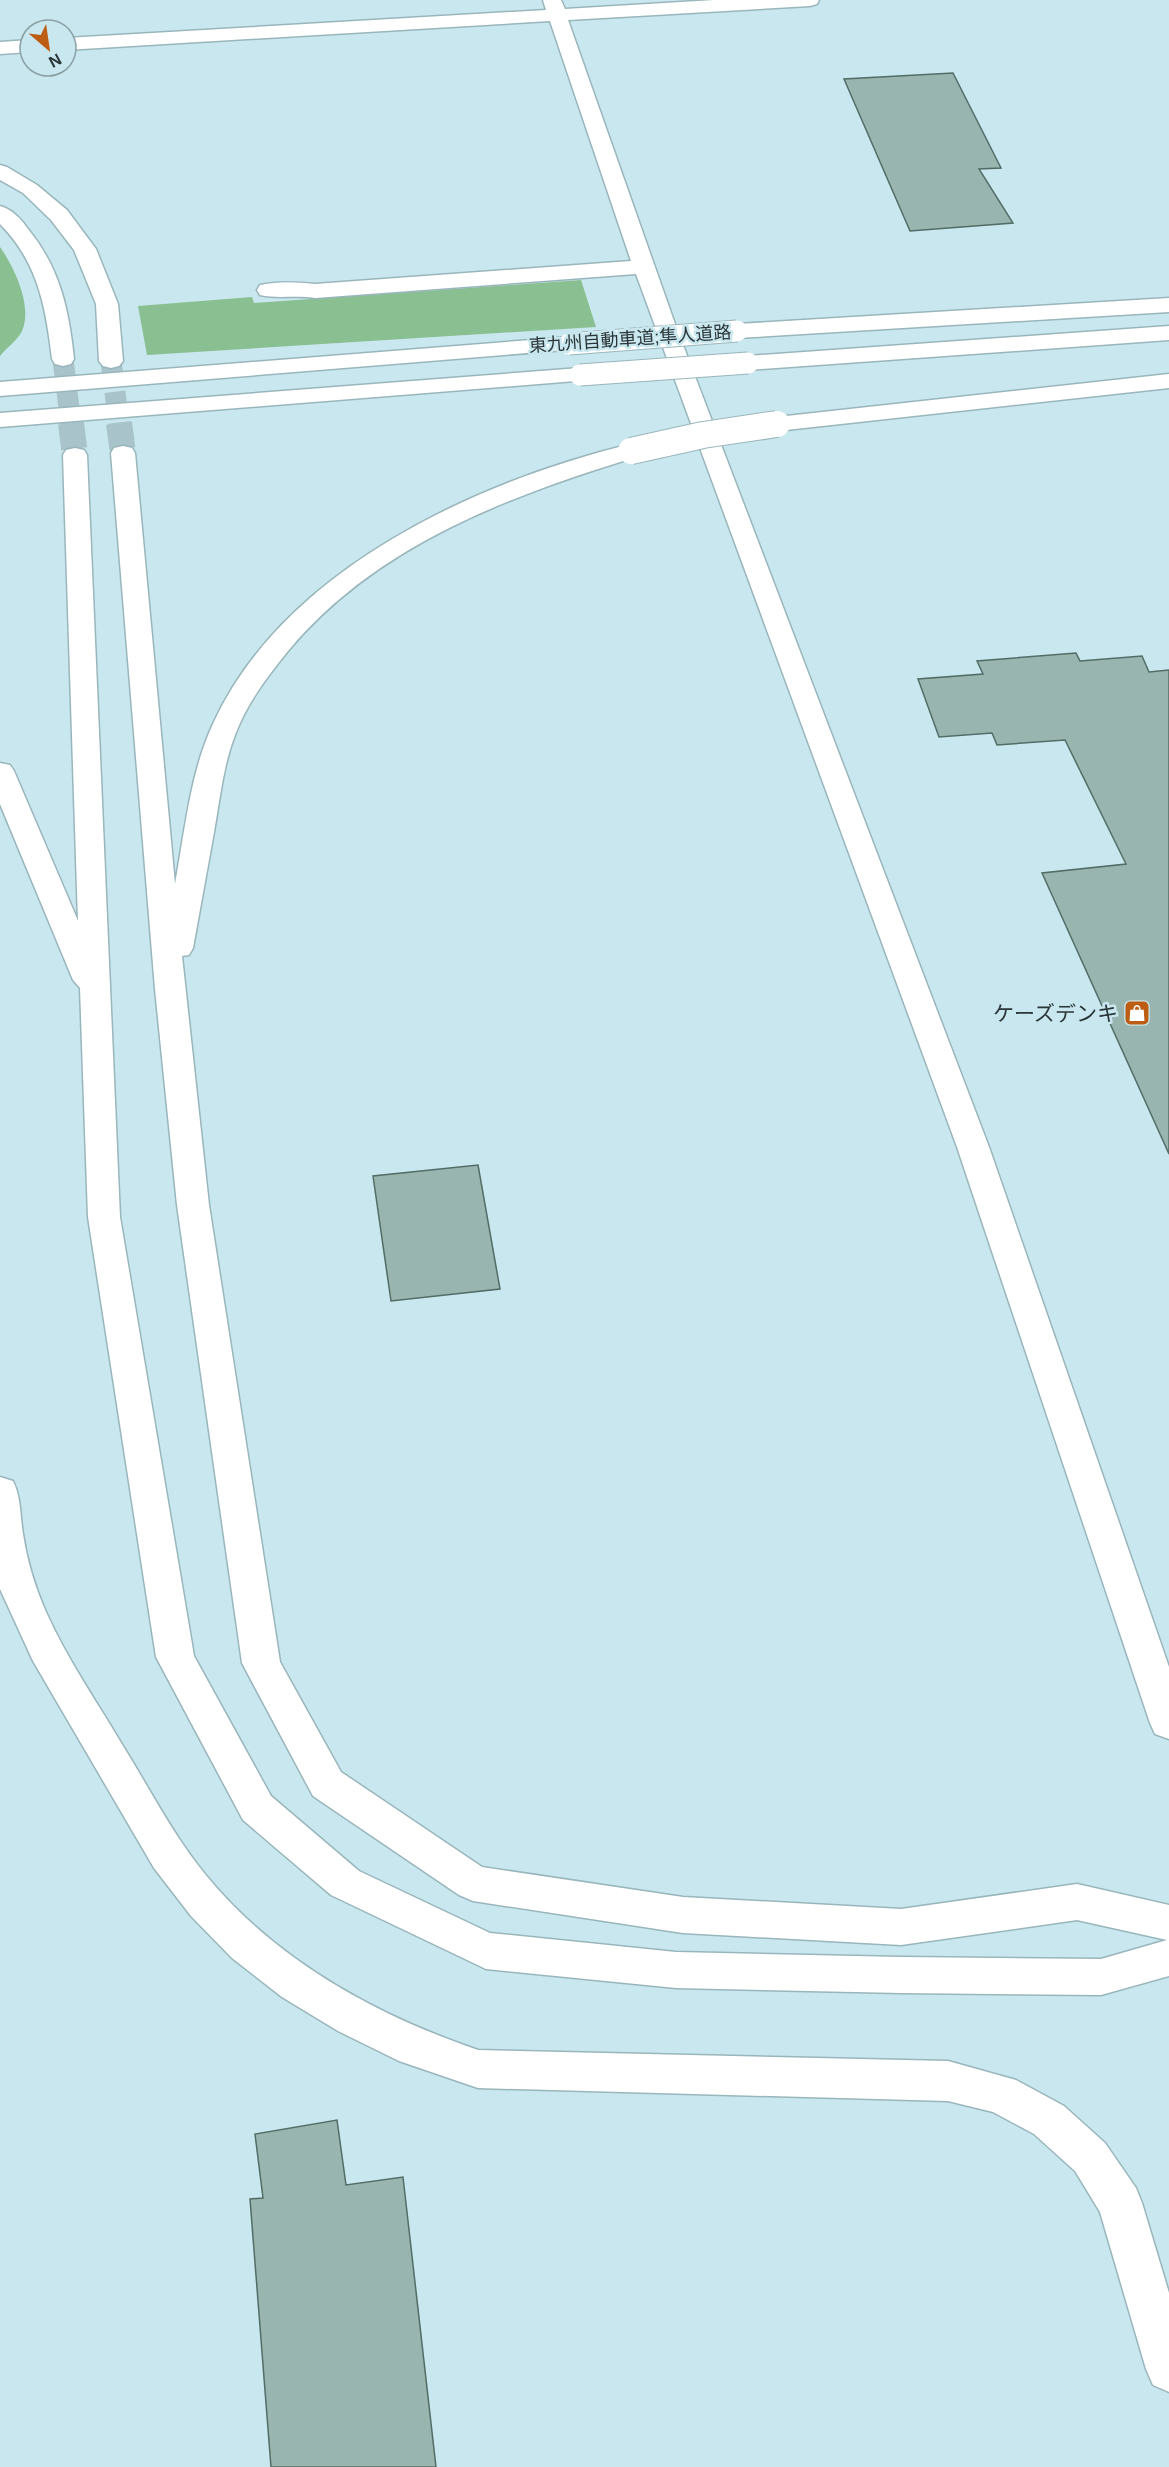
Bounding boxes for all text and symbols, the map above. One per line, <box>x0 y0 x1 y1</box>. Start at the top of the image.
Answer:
north arrow <box>18 18 78 78</box>
text: N <box>46 50 64 71</box>
street label: 東九州自動車道;隼人道路 <box>528 322 732 356</box>
shop icon: ケーズデンキ <box>1122 998 1152 1028</box>
place label: ケーズデンキ <box>993 1002 1118 1025</box>

